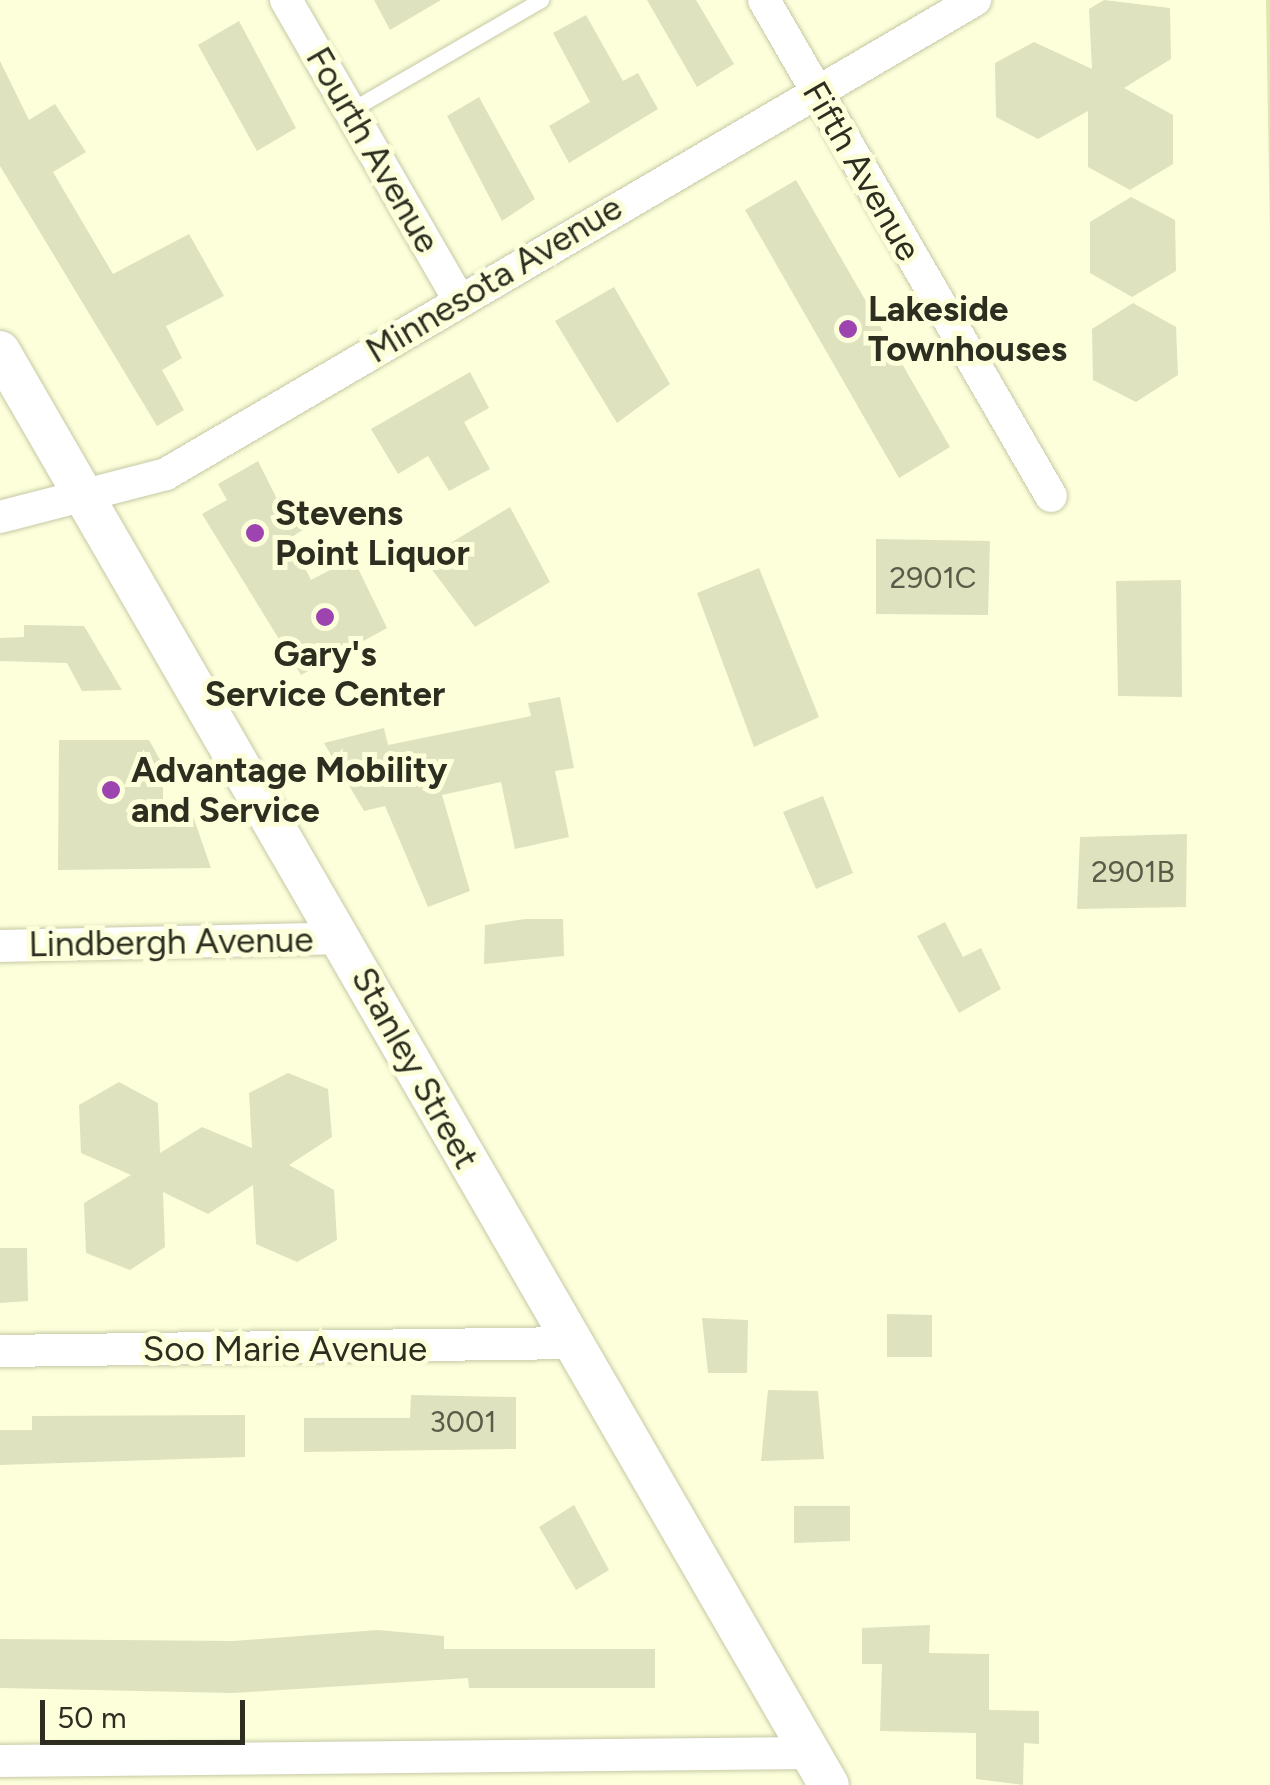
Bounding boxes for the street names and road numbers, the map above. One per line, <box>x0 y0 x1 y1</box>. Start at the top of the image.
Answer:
street label: Fourth Avenue <box>297 40 449 260</box>
street label: Fifth Avenue <box>794 74 930 268</box>
street label: Minnesota Avenue <box>359 186 629 372</box>
street label: Lindbergh Avenue <box>28 919 314 965</box>
street label: Stanley Street <box>342 960 488 1176</box>
street label: Soo Marie Avenue <box>143 1328 427 1370</box>

